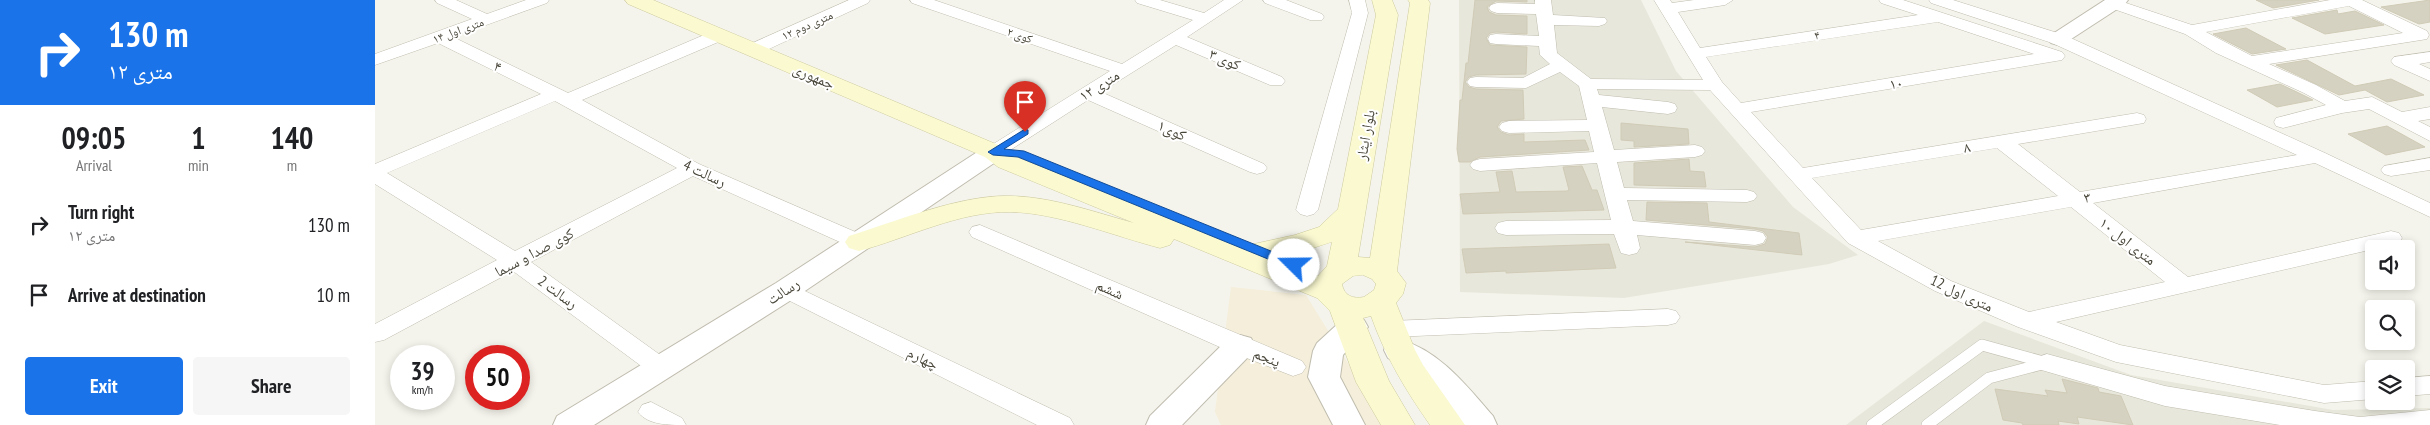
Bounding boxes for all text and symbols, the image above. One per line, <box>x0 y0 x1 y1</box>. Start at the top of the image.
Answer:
street label: ۱۲ متری دوم <box>779 7 835 44</box>
text: 130 m <box>108 11 189 57</box>
street label: ۱۴ متری اول <box>430 14 486 46</box>
icon: right <box>25 20 90 85</box>
street label: کوی ۲ <box>1005 24 1035 46</box>
street label: ۴ <box>1813 27 1821 43</box>
street label: کوی ۳ <box>1206 44 1244 75</box>
street label: ۴ <box>491 56 505 76</box>
text: ۱۲ متری <box>108 57 173 85</box>
street label: جمهوری <box>790 59 838 94</box>
street label: ۱۲ متری <box>1075 65 1123 106</box>
street label: ۱۰ <box>1888 73 1904 93</box>
pin <box>1004 81 1046 132</box>
icon: arrive <box>1011 88 1039 116</box>
street label: بلوار ایثار <box>1351 108 1379 163</box>
street label: کوی۱ <box>1154 115 1189 146</box>
text: 09:05 <box>62 118 126 157</box>
text: 1 <box>191 118 206 157</box>
text: 140 <box>270 118 313 157</box>
street label: ۸ <box>1962 137 1972 157</box>
text: Arrival <box>76 155 112 175</box>
text: min <box>188 155 209 175</box>
text: m <box>287 155 297 175</box>
street label: رسالت 4 <box>681 155 730 191</box>
street label: ۳ <box>2082 187 2092 207</box>
text: Turn right <box>68 200 134 224</box>
icon: right <box>25 211 53 239</box>
text: 130 m <box>308 213 350 237</box>
street label: ۱۰ متری اول <box>2095 213 2160 270</box>
street label: کوی صدا و سیما <box>491 223 577 282</box>
text: ۱۲ متری <box>68 225 115 245</box>
position arrow <box>1267 238 1319 290</box>
map controls <box>2365 240 2415 410</box>
button: sound <box>2365 240 2415 290</box>
street label: 12 متری اول <box>1927 270 1996 317</box>
street label: رسالت 2 <box>534 271 582 313</box>
street label: رسالت <box>763 273 803 308</box>
street label: ششم <box>1093 275 1127 304</box>
icon: arrive <box>25 281 53 309</box>
text: Arrive at destination <box>68 283 206 307</box>
text: 10 m <box>317 283 350 307</box>
button: search <box>2365 300 2415 350</box>
street label: چهارم <box>904 342 942 375</box>
street label: پنجم <box>1250 343 1283 372</box>
speed limit sign: 50 <box>465 345 530 410</box>
text: 39 <box>411 355 434 387</box>
button: Exit <box>25 357 183 415</box>
button: Share <box>193 357 350 415</box>
button: layers <box>2365 360 2415 410</box>
text: km/h <box>412 382 433 397</box>

